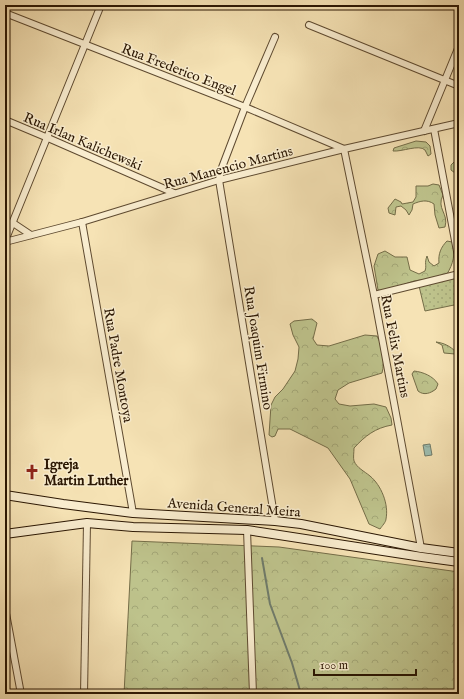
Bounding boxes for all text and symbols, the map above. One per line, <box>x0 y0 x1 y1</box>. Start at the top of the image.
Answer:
street label: Rua Frederico Engel <box>119 40 239 100</box>
street label: Rua Irlan Kalichewski <box>20 109 145 175</box>
street label: Rua Manencio Martins <box>162 142 295 194</box>
street label: Rua Joaquim Firmino <box>239 285 277 412</box>
street label: Rua Felix Martins <box>376 293 414 399</box>
street label: Rua Padre Montoya <box>99 306 137 425</box>
place label: Igreja Martin Luther <box>44 456 129 490</box>
church icon: Igreja Martin Luther <box>23 463 41 481</box>
street label: Avenida General Meira <box>166 494 302 522</box>
scale bar <box>314 651 416 677</box>
text: 100 m <box>320 658 348 673</box>

